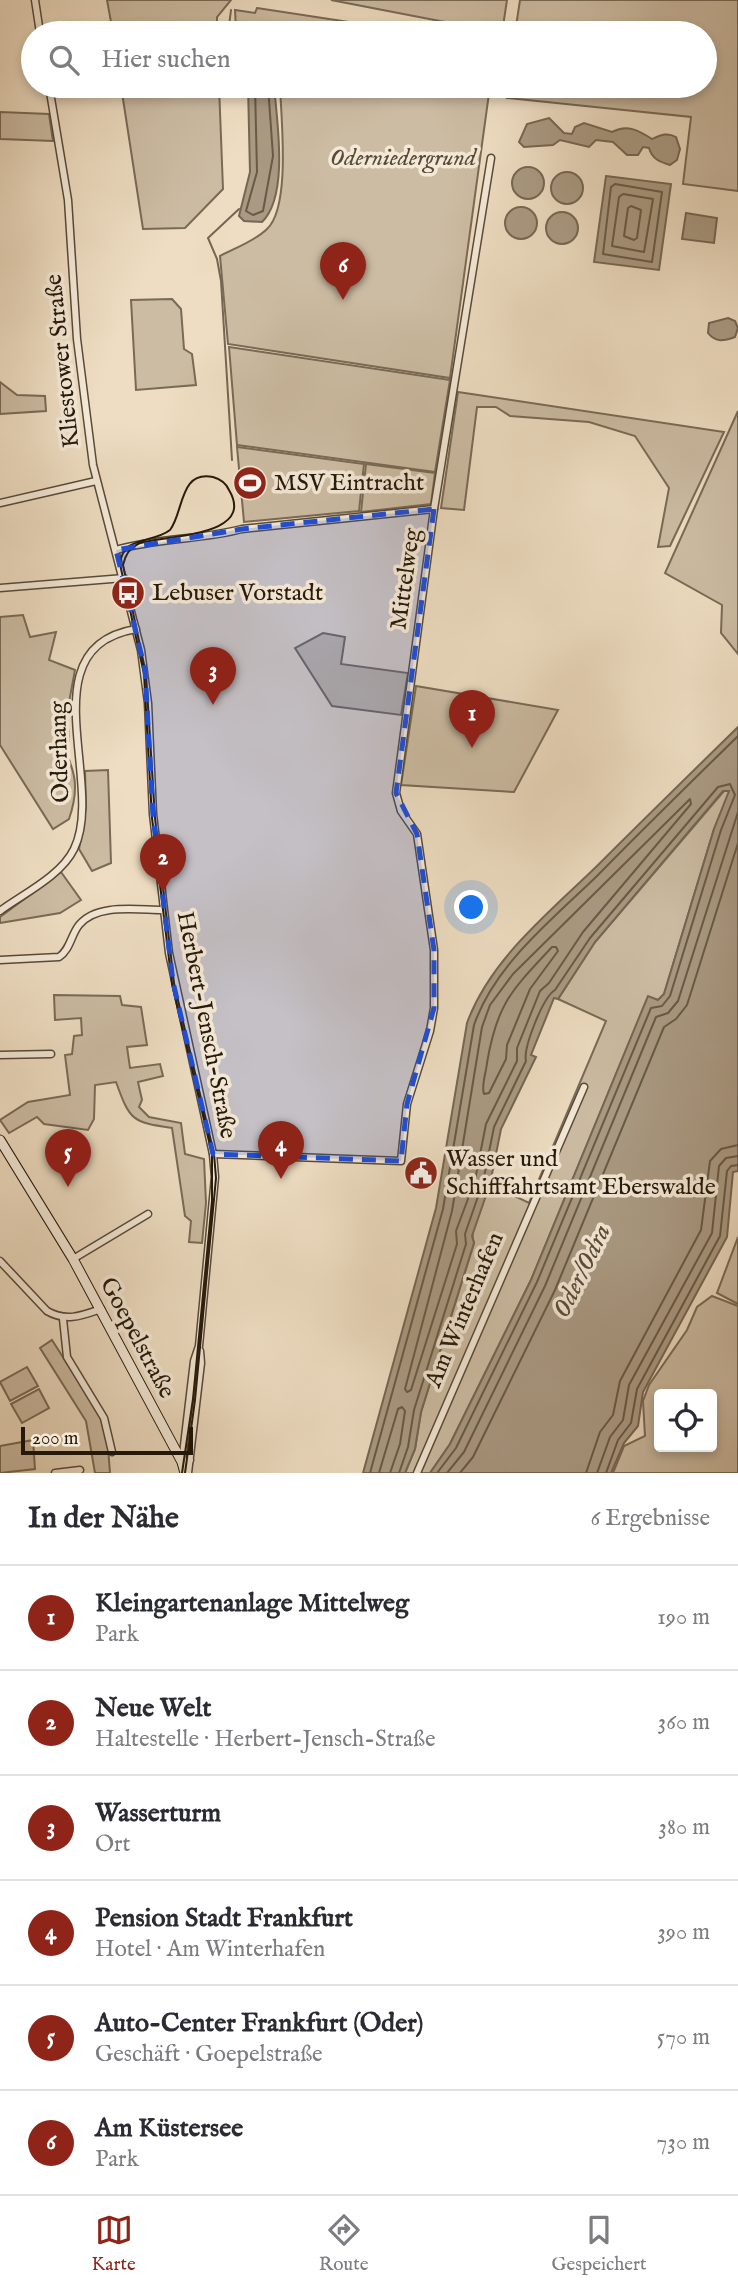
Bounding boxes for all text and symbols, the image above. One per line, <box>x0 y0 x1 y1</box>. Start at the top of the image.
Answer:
search box <box>21 21 717 98</box>
icon: search <box>45 41 83 79</box>
text: Hier suchen <box>101 43 231 76</box>
park label: Oderniedergrund <box>330 143 478 174</box>
pin: 6 <box>320 242 366 300</box>
street label: Kliestower Straße <box>38 273 88 449</box>
sports icon: MSV Eintracht <box>231 464 269 502</box>
place label: MSV Eintracht <box>274 468 424 499</box>
street label: Mittelweg <box>384 525 429 632</box>
bus stop icon: Lebuser Vorstadt <box>109 574 147 612</box>
place label: Lebuser Vorstadt <box>152 578 323 609</box>
pin: 3 <box>190 647 236 705</box>
pin: 1 <box>449 690 495 748</box>
street label: Oderhang <box>43 700 77 803</box>
pin: 2 <box>140 834 186 892</box>
your location <box>454 890 488 924</box>
street label: Herbert-Jensch-Straße <box>169 909 243 1141</box>
pin: 4 <box>258 1121 304 1179</box>
pin: 5 <box>45 1129 91 1187</box>
place label: Wasser und Schifffahrtsamt Eberswalde <box>446 1144 716 1203</box>
public building icon: Wasser und Schifffahrtsamt Eberswalde <box>402 1154 440 1192</box>
water label: Oder/Odra <box>545 1219 619 1323</box>
street label: Am Winterhafen <box>418 1228 512 1393</box>
street label: Goepelstraße <box>92 1272 182 1404</box>
map controls <box>654 1389 717 1452</box>
button: locate <box>654 1389 717 1452</box>
scale bar <box>21 1424 192 1456</box>
text: 200 m <box>32 1427 78 1451</box>
text: In der Nähe <box>28 1500 179 1538</box>
text: 6 Ergebnisse <box>591 1504 710 1533</box>
text: Kleingartenanlage Mittelweg <box>95 1587 409 1620</box>
text: 1 <box>47 1603 55 1632</box>
text: 190 m <box>657 1603 710 1632</box>
text: Park <box>95 1620 139 1649</box>
text: Neue Welt <box>95 1692 211 1725</box>
text: 2 <box>46 1708 56 1737</box>
text: 360 m <box>658 1708 710 1737</box>
text: Haltestelle · Herbert-Jensch-Straße <box>95 1725 435 1754</box>
text: Wasserturm <box>95 1797 221 1830</box>
text: 3 <box>47 1813 55 1842</box>
text: 380 m <box>658 1813 710 1842</box>
text: Ort <box>95 1830 130 1859</box>
text: Pension Stadt Frankfurt <box>95 1902 353 1935</box>
text: 4 <box>45 1918 57 1947</box>
text: 390 m <box>657 1918 710 1947</box>
text: Hotel · Am Winterhafen <box>95 1935 325 1964</box>
text: Auto-Center Frankfurt (Oder) <box>95 2007 423 2040</box>
text: 5 <box>47 2023 55 2052</box>
text: 570 m <box>657 2023 710 2052</box>
text: Geschäft · Goepelstraße <box>95 2040 323 2069</box>
text: Am Küstersee <box>95 2112 243 2145</box>
text: 6 <box>46 2128 56 2157</box>
text: 730 m <box>657 2128 710 2157</box>
text: Park <box>95 2145 139 2174</box>
tab: Karte <box>92 2211 136 2277</box>
tab: Route <box>319 2211 368 2277</box>
tab: Gespeichert <box>551 2211 646 2277</box>

